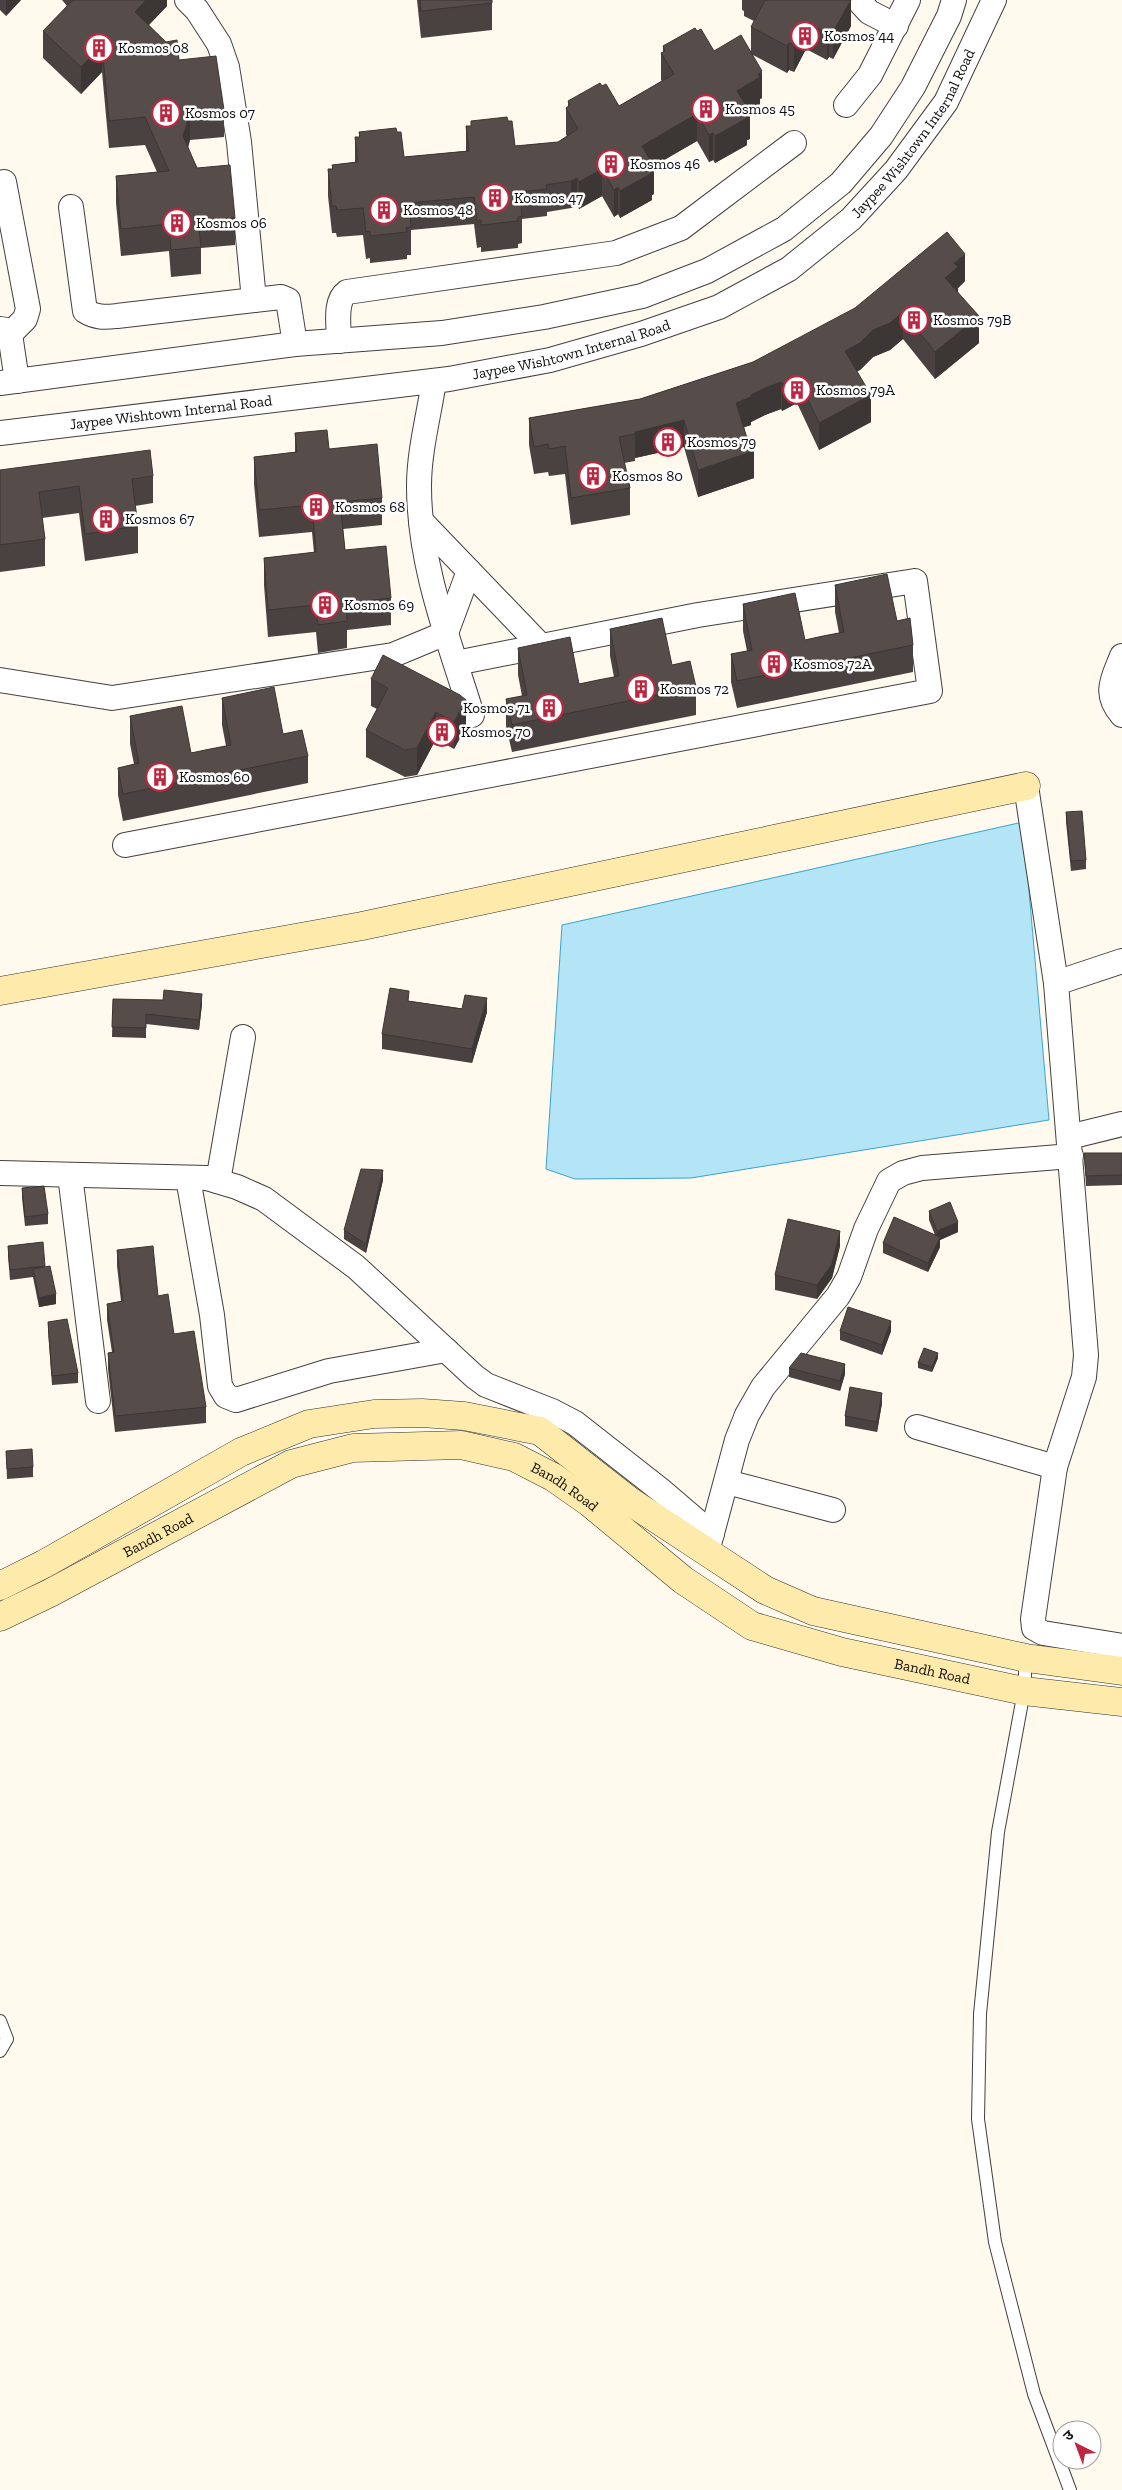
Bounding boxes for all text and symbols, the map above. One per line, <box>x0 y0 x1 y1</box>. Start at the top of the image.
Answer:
building icon: Kosmos 44 <box>790 21 820 51</box>
place label: Kosmos 44 <box>824 27 894 45</box>
building icon: Kosmos 08 <box>84 33 114 63</box>
place label: Kosmos 08 <box>118 39 189 57</box>
street label: Jaypee Wishtown Internal Road <box>847 45 979 222</box>
building icon: Kosmos 45 <box>691 94 721 124</box>
building icon: Kosmos 07 <box>151 98 181 128</box>
place label: Kosmos 45 <box>725 100 795 118</box>
place label: Kosmos 07 <box>185 104 255 122</box>
building icon: Kosmos 46 <box>596 149 626 179</box>
place label: Kosmos 46 <box>630 155 700 173</box>
building icon: Kosmos 47 <box>480 183 510 213</box>
place label: Kosmos 47 <box>514 189 583 207</box>
building icon: Kosmos 48 <box>369 195 399 225</box>
place label: Kosmos 48 <box>403 201 473 219</box>
building icon: Kosmos 06 <box>162 208 192 238</box>
place label: Kosmos 06 <box>196 214 267 232</box>
building icon: Kosmos 79B <box>899 305 929 335</box>
place label: Kosmos 79B <box>933 311 1011 329</box>
street label: Jaypee Wishtown Internal Road <box>471 315 673 383</box>
building icon: Kosmos 79A <box>782 375 812 405</box>
place label: Kosmos 79A <box>816 381 895 399</box>
street label: Jaypee Wishtown Internal Road <box>68 391 274 434</box>
building icon: Kosmos 79 <box>653 427 683 457</box>
place label: Kosmos 79 <box>687 433 756 451</box>
building icon: Kosmos 80 <box>578 461 608 491</box>
place label: Kosmos 80 <box>612 467 683 485</box>
building icon: Kosmos 68 <box>301 492 331 522</box>
place label: Kosmos 68 <box>335 498 405 516</box>
building icon: Kosmos 67 <box>91 504 121 534</box>
place label: Kosmos 67 <box>125 510 194 528</box>
building icon: Kosmos 69 <box>310 590 340 620</box>
place label: Kosmos 69 <box>344 596 414 614</box>
building icon: Kosmos 72A <box>759 649 789 679</box>
place label: Kosmos 72A <box>793 655 872 673</box>
building icon: Kosmos 72 <box>626 674 656 704</box>
place label: Kosmos 72 <box>660 680 729 698</box>
building icon: Kosmos 71 <box>534 693 564 723</box>
place label: Kosmos 71 <box>463 699 530 717</box>
building icon: Kosmos 70 <box>427 717 457 747</box>
place label: Kosmos 70 <box>461 723 531 741</box>
building icon: Kosmos 60 <box>145 762 175 792</box>
place label: Kosmos 60 <box>179 768 250 786</box>
street label: Bandh Road <box>528 1458 603 1516</box>
street label: Bandh Road <box>120 1509 197 1561</box>
street label: Bandh Road <box>893 1654 973 1688</box>
north arrow <box>1052 2420 1102 2470</box>
text: उ <box>1060 2426 1078 2445</box>

